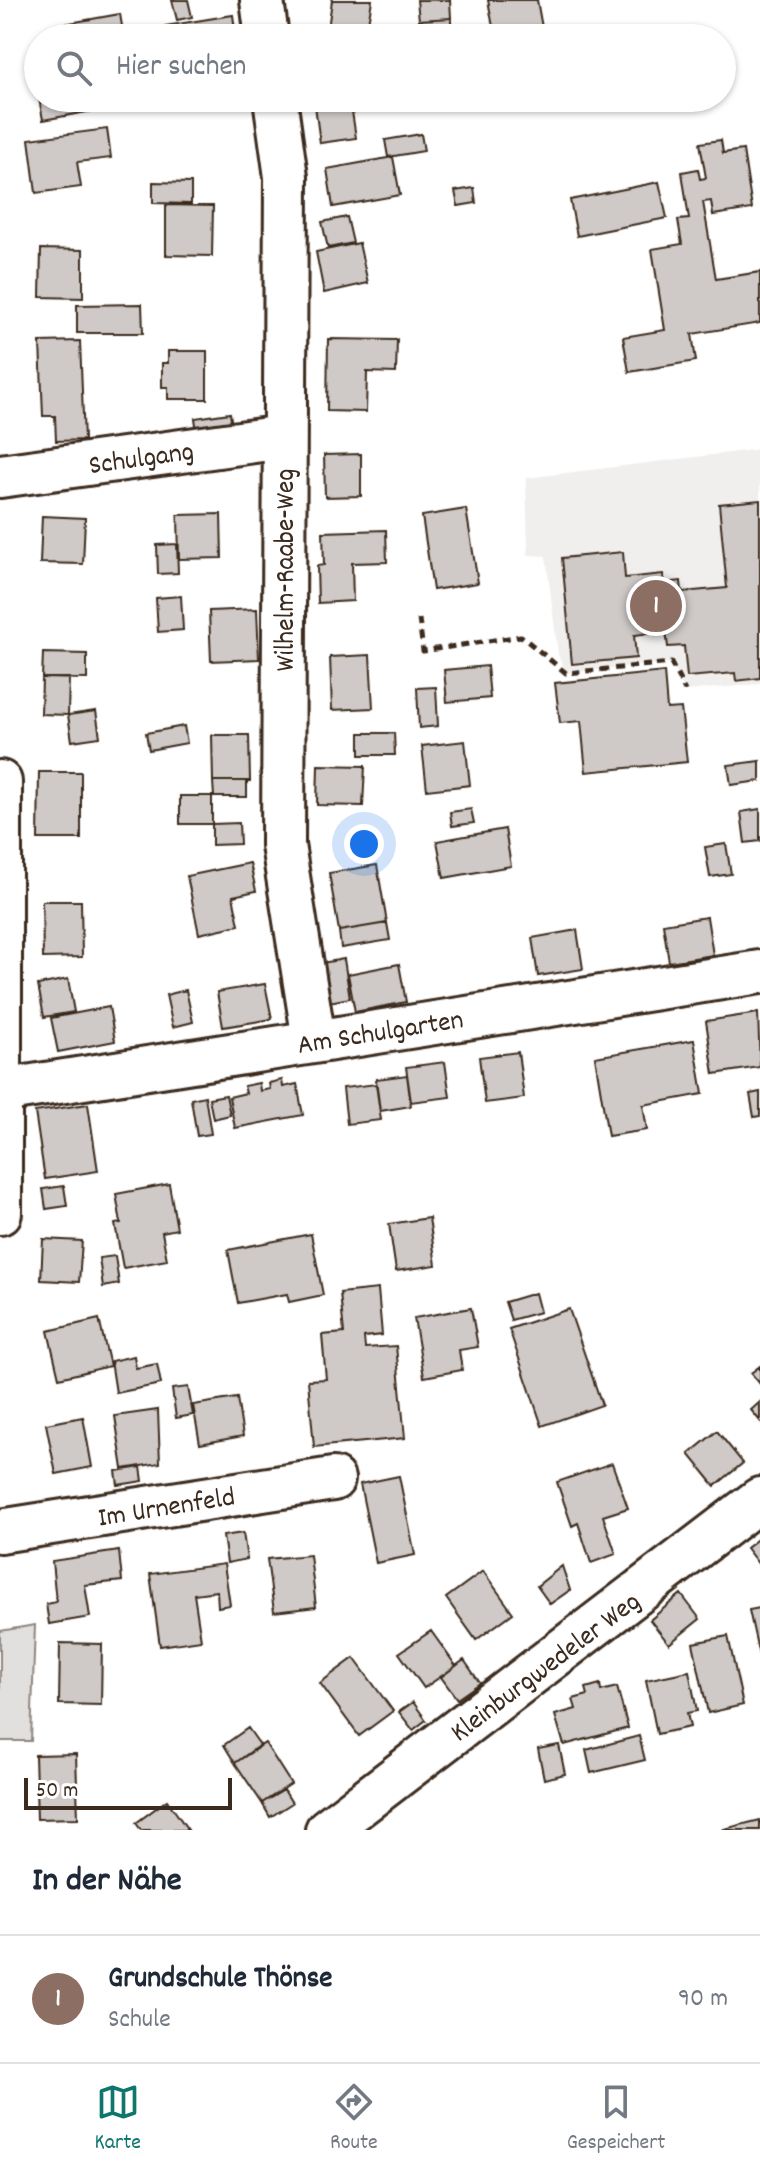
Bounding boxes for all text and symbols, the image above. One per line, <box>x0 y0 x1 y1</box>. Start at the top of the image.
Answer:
search box <box>24 24 736 112</box>
icon: search <box>52 46 96 90</box>
text: Hier suchen <box>116 47 246 90</box>
street label: Schulgang <box>87 434 197 488</box>
street label: Wilhelm-Raabe-Weg <box>268 468 308 672</box>
pin: 1 <box>630 576 682 636</box>
your location <box>344 824 384 864</box>
street label: Am Schulgarten <box>295 1002 467 1068</box>
street label: Im Urnenfeld <box>95 1479 238 1541</box>
street label: Kleinburgwedeler Weg <box>443 1584 651 1754</box>
scale bar <box>24 1774 232 1810</box>
text: 50 m <box>36 1776 78 1807</box>
text: In der Nähe <box>32 1858 182 1907</box>
text: Grundschule Thönse <box>108 1959 333 2002</box>
text: 1 <box>55 1981 61 2018</box>
text: 90 m <box>678 1981 728 2018</box>
text: Schule <box>108 2002 171 2039</box>
tab: Karte <box>94 2080 141 2159</box>
tab: Route <box>330 2080 378 2159</box>
tab: Gespeichert <box>567 2080 665 2159</box>

